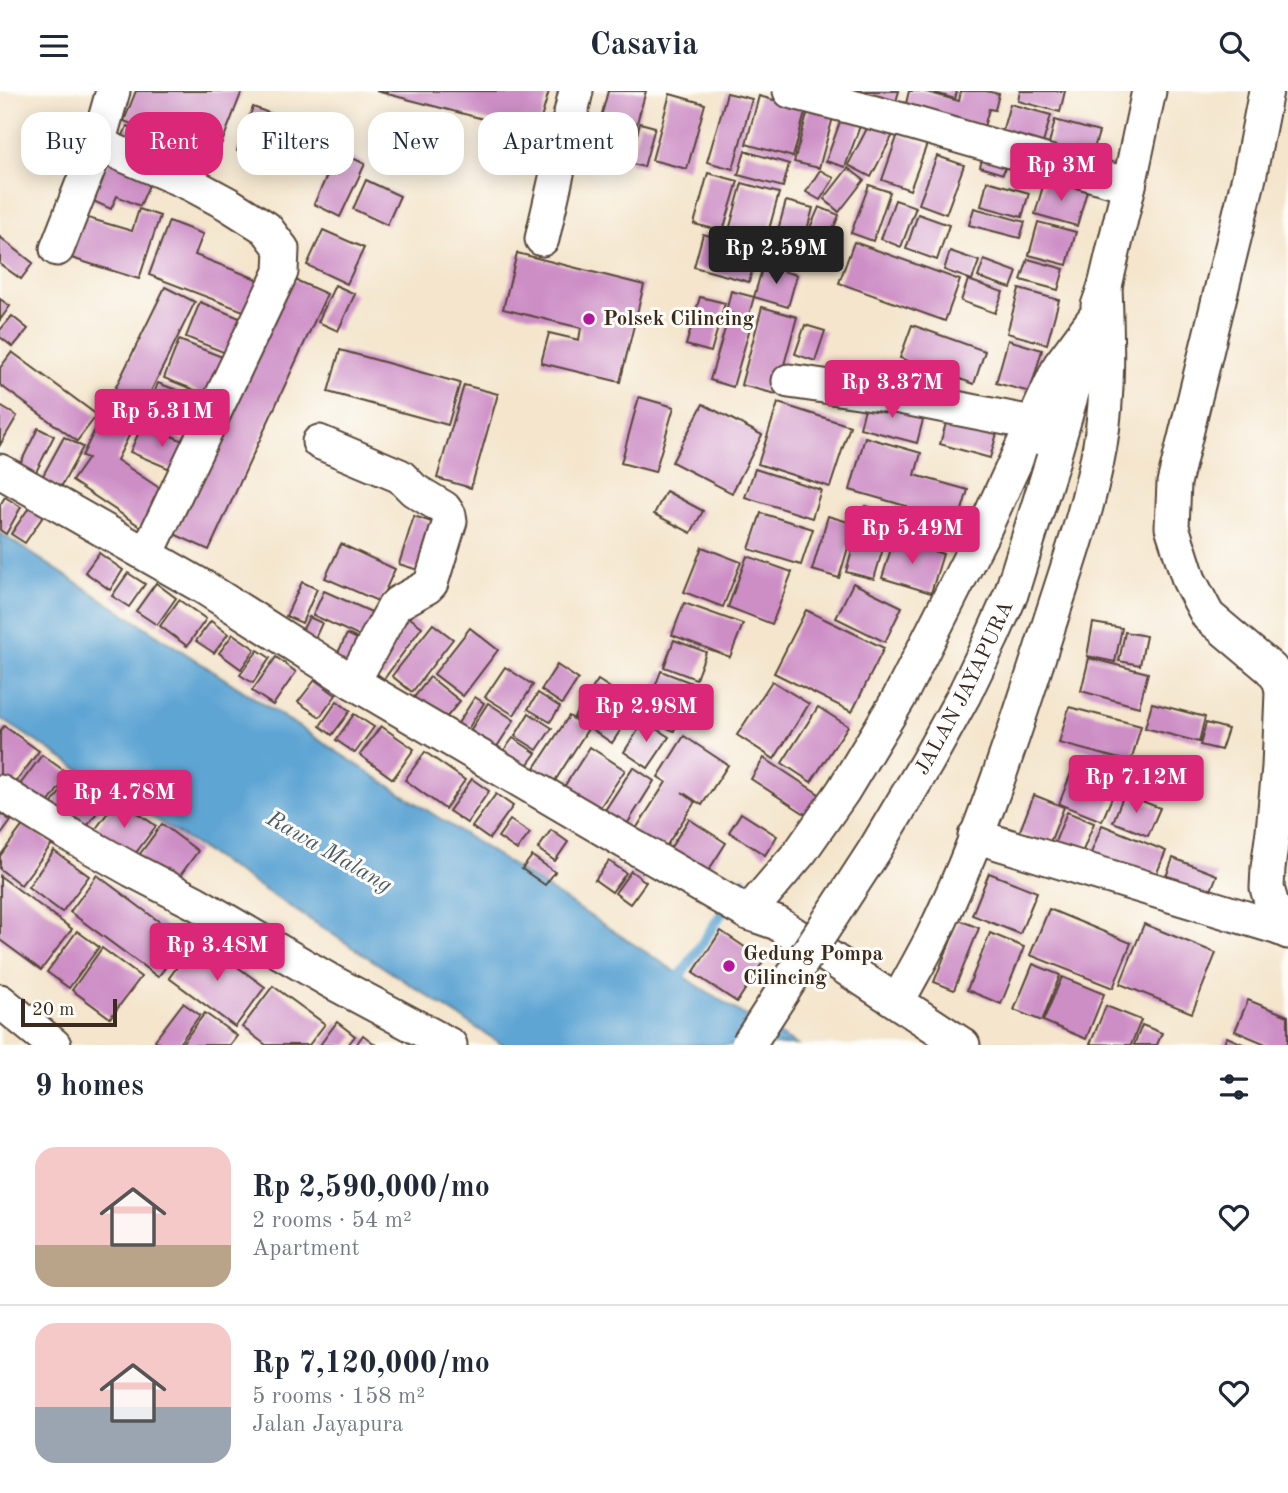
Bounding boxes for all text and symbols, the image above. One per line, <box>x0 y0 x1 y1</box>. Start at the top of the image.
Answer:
icon: menu <box>35 27 73 65</box>
icon: search <box>1215 27 1253 65</box>
text: Casavia <box>590 30 698 62</box>
chip: Buy <box>21 112 111 175</box>
chip: Rent <box>125 112 223 175</box>
chip: Filters <box>237 112 354 175</box>
chip: New <box>368 112 464 175</box>
chip: Apartment <box>478 112 638 175</box>
pin: Rp 3M <box>1012 143 1110 203</box>
text: Rp 3M <box>1026 154 1096 177</box>
pin: Rp 2.59M <box>704 227 848 286</box>
text: Rp 2.59M <box>725 237 827 260</box>
place label: Polsek Cilincing <box>603 309 754 330</box>
marker: Polsek Cilincing <box>581 311 597 327</box>
pin: Rp 3.37M <box>820 361 964 420</box>
text: Rp 3.37M <box>841 371 943 394</box>
pin: Rp 5.31M <box>90 389 234 449</box>
text: Rp 5.31M <box>111 400 213 423</box>
pin: Rp 5.49M <box>840 507 984 566</box>
text: Rp 5.49M <box>861 517 963 540</box>
street label: JALAN JAYAPURA <box>911 598 1017 778</box>
pin: Rp 2.98M <box>574 685 718 744</box>
text: Rp 2.98M <box>595 695 697 718</box>
pin: Rp 7.12M <box>1064 755 1208 815</box>
text: Rp 7.12M <box>1085 766 1187 789</box>
pin: Rp 4.78M <box>52 771 196 830</box>
text: Rp 4.78M <box>73 781 175 804</box>
water label: Rawa Malang <box>261 806 395 898</box>
pin: Rp 3.48M <box>145 923 289 983</box>
text: Rp 3.48M <box>166 934 268 957</box>
place label: Gedung Pompa Cilincing <box>743 944 884 989</box>
marker: Gedung Pompa Cilincing <box>721 958 737 974</box>
scale bar <box>21 996 117 1028</box>
text: 20 m <box>32 1001 74 1020</box>
icon: filters <box>1215 1068 1253 1106</box>
text: 9 homes <box>35 1072 144 1102</box>
text: Rp 2,590,000/mo <box>252 1173 490 1203</box>
icon: home <box>91 1175 175 1259</box>
icon: heart <box>1215 1198 1253 1236</box>
text: 2 rooms · 54 m² <box>252 1209 412 1232</box>
text: Apartment <box>252 1237 360 1260</box>
text: Rp 7,120,000/mo <box>252 1349 490 1379</box>
icon: home <box>91 1351 175 1435</box>
icon: heart <box>1215 1374 1253 1412</box>
text: 5 rooms · 158 m² <box>252 1385 425 1408</box>
text: Jalan Jayapura <box>252 1413 403 1436</box>

